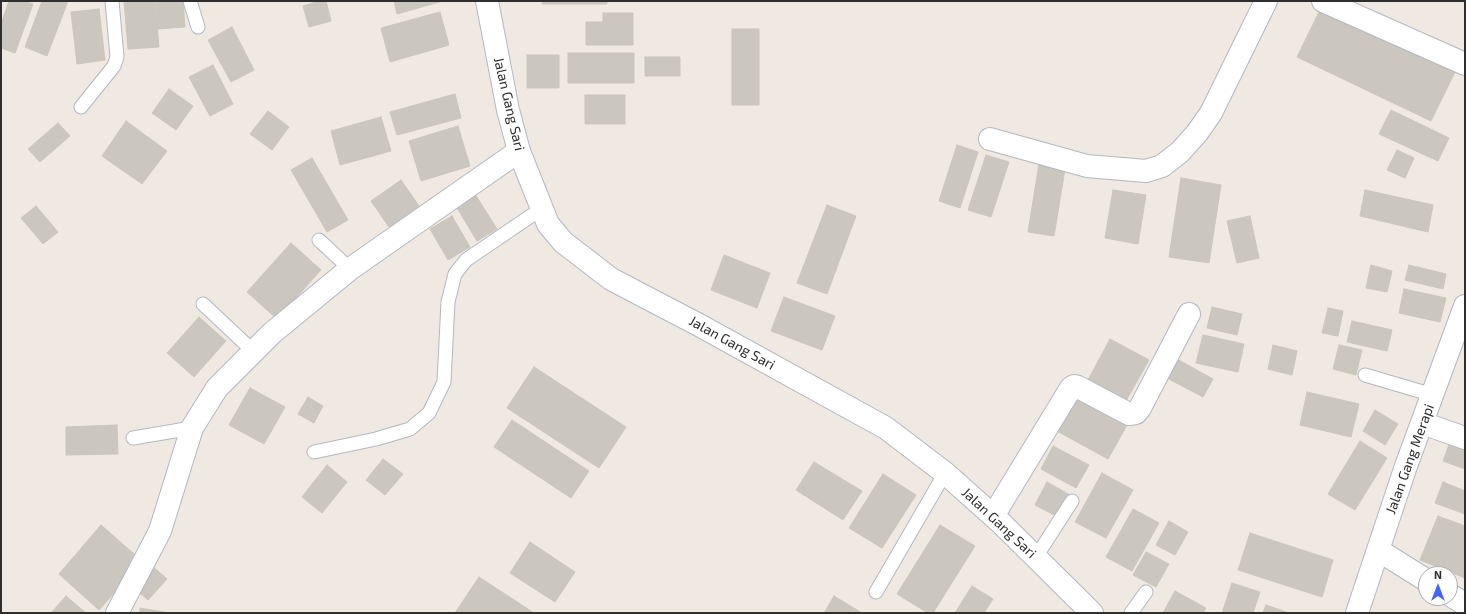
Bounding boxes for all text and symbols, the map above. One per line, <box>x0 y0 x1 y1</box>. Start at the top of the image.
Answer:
street label: Jalan Gang Sari <box>490 55 528 153</box>
street label: Jalan Gang Sari <box>686 312 778 374</box>
street label: Jalan Gang Merapi <box>1382 402 1438 516</box>
street label: Jalan Gang Sari <box>958 484 1040 562</box>
north arrow <box>1418 566 1458 606</box>
text: N <box>1434 568 1442 581</box>

